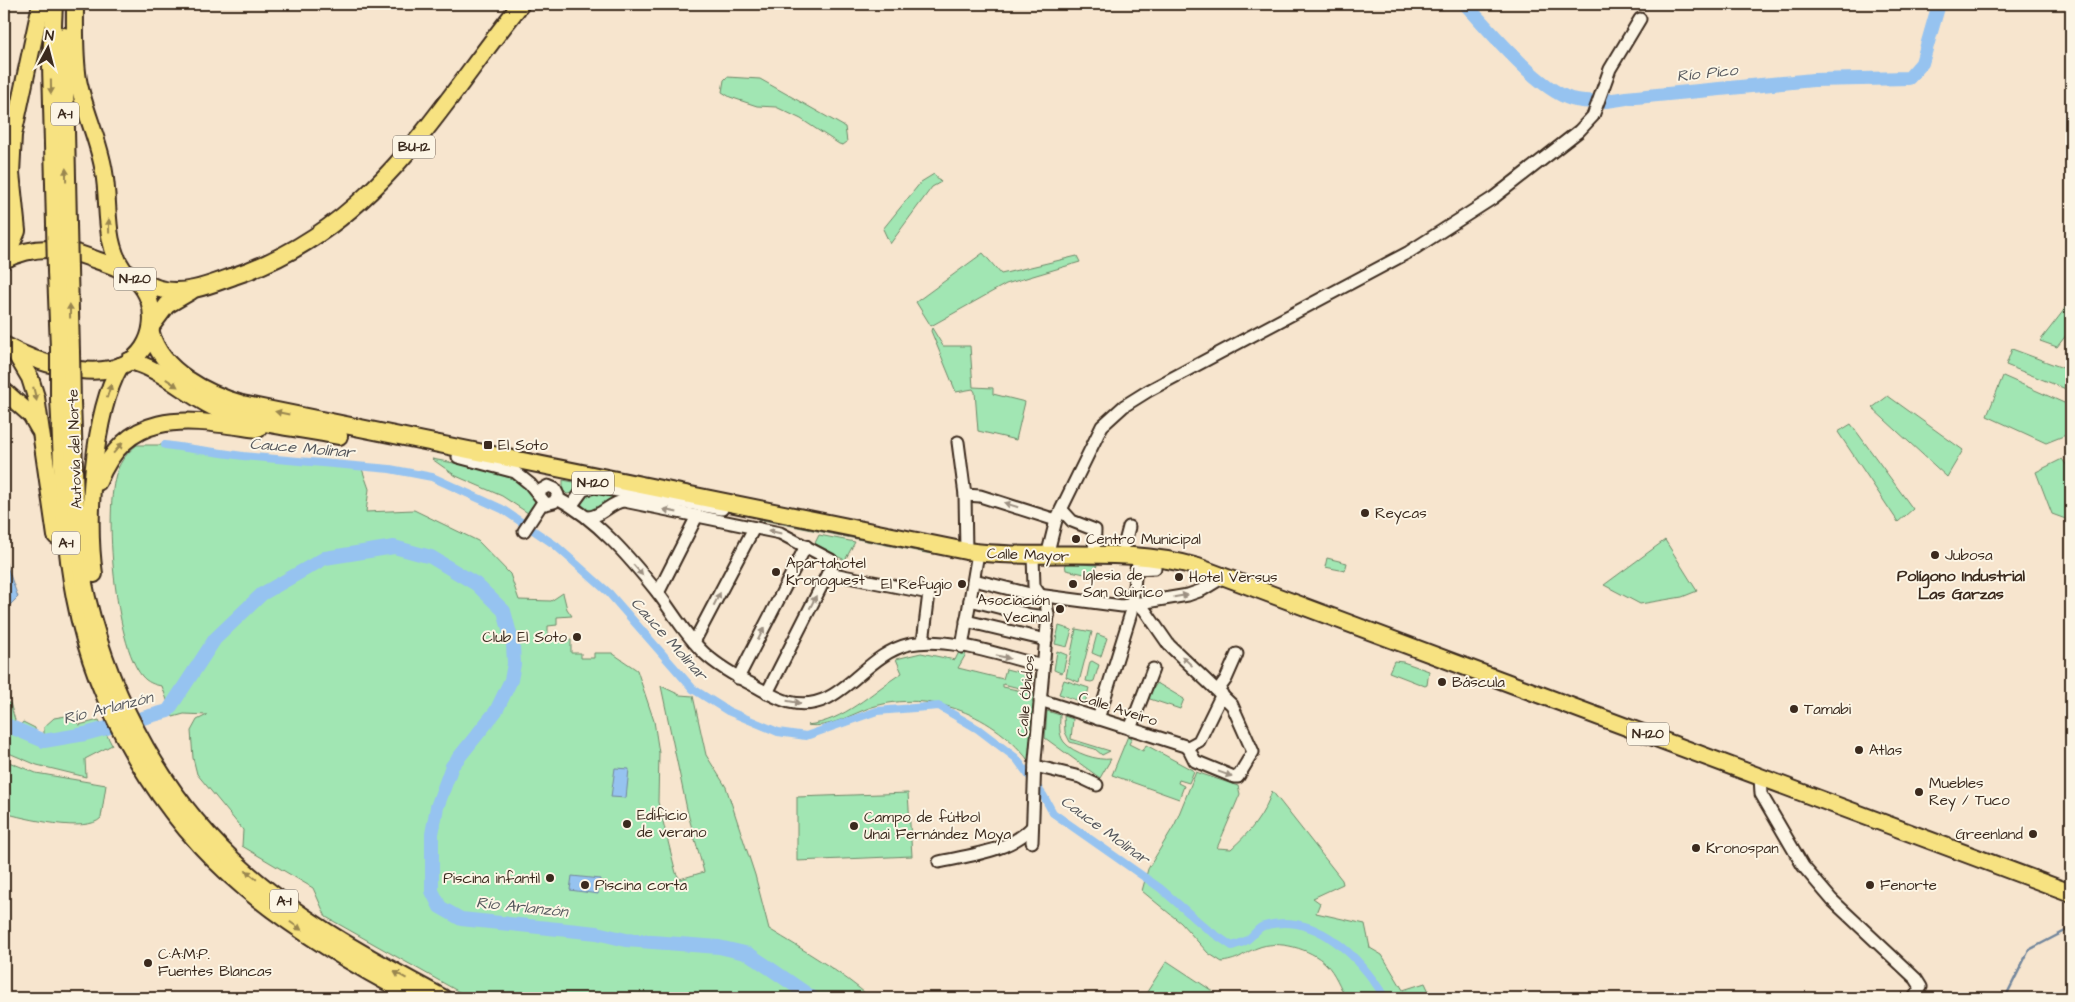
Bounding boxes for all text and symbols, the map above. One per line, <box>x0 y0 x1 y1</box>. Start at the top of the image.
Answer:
north arrow <box>22 22 72 72</box>
text: N <box>44 26 55 47</box>
water label: Río Pico <box>1676 59 1739 87</box>
one-way arrow <box>48 80 56 96</box>
road number: A-1 <box>51 102 79 126</box>
road number: BU-12 <box>393 136 435 158</box>
one-way arrow <box>62 167 70 183</box>
one-way arrow <box>105 218 113 234</box>
road number: N-120 <box>114 268 156 290</box>
one-way arrow <box>66 303 74 319</box>
one-way arrow <box>166 378 179 388</box>
one-way arrow <box>106 384 114 399</box>
one-way arrow <box>31 386 39 401</box>
street label: Autovía del Norte <box>62 389 88 509</box>
one-way arrow <box>274 409 289 417</box>
water label: Cauce Molinar <box>249 432 357 464</box>
place label: El Soto <box>498 435 548 456</box>
marker: El Soto <box>482 439 494 451</box>
one-way arrow <box>112 443 124 455</box>
road number: N-120 <box>572 472 614 494</box>
one-way arrow <box>1003 500 1018 508</box>
place label: Reycas <box>1375 503 1427 525</box>
one-way arrow <box>661 506 677 514</box>
marker: Reycas <box>1359 507 1371 519</box>
one-way arrow <box>767 528 782 536</box>
place label: Centro Municipal <box>1086 529 1201 550</box>
road number: A-1 <box>52 532 80 554</box>
marker: Centro Municipal <box>1070 533 1082 545</box>
street label: Calle Mayor <box>987 543 1069 568</box>
place label: Jubosa <box>1945 545 1993 566</box>
marker: Jubosa <box>1929 549 1941 561</box>
place label: Apartahotel Kronoguest <box>786 553 866 592</box>
one-way arrow <box>632 563 644 575</box>
place label: Iglesia de San Quirico <box>1083 565 1163 603</box>
district label: Polígono Industrial Las Garzas <box>1897 565 2025 605</box>
marker: Apartahotel Kronoguest <box>770 566 782 578</box>
place label: Hotel Versus <box>1189 567 1278 588</box>
marker: Hotel Versus <box>1173 571 1185 583</box>
place label: El Refugio <box>881 574 953 596</box>
marker: El Refugio <box>956 578 968 590</box>
marker: Iglesia de San Quirico <box>1067 578 1079 590</box>
place label: Asociación Vecinal <box>977 590 1050 628</box>
one-way arrow <box>713 591 721 606</box>
one-way arrow <box>1174 592 1190 600</box>
water label: Cauce Molinar <box>626 593 714 687</box>
one-way arrow <box>809 595 817 609</box>
marker: Asociación Vecinal <box>1054 603 1066 615</box>
place label: Club El Soto <box>482 627 568 648</box>
one-way arrow <box>757 627 765 641</box>
marker: Club El Soto <box>571 631 583 643</box>
one-way arrow <box>995 653 1010 661</box>
street label: Calle Óbidos <box>1012 654 1040 738</box>
one-way arrow <box>1181 655 1193 667</box>
place label: Báscula <box>1452 672 1505 693</box>
marker: Báscula <box>1436 676 1448 688</box>
water label: Río Arlanzón <box>61 686 157 730</box>
street label: Calle Aveiro <box>1076 686 1161 732</box>
one-way arrow <box>786 699 802 707</box>
place label: Tamabi <box>1804 699 1852 720</box>
marker: Tamabi <box>1788 703 1800 715</box>
road number: N-120 <box>1627 722 1669 746</box>
place label: Atlas <box>1869 740 1903 761</box>
marker: Atlas <box>1853 744 1865 756</box>
one-way arrow <box>1218 771 1233 778</box>
place label: Muebles Rey / Tuco <box>1929 773 2010 812</box>
marker: Muebles Rey / Tuco <box>1913 786 1925 798</box>
water label: Cauce Molinar <box>1056 790 1156 871</box>
place label: Edificio de verano <box>637 805 707 843</box>
place label: Campo de fútbol Unai Fernández Moya <box>864 807 1012 846</box>
marker: Edificio de verano <box>621 818 633 830</box>
marker: Campo de fútbol Unai Fernández Moya <box>848 820 860 832</box>
place label: Greenland <box>1955 824 2023 845</box>
marker: Greenland <box>2027 828 2039 840</box>
place label: Kronospan <box>1706 838 1779 859</box>
marker: Kronospan <box>1690 842 1702 854</box>
place label: Piscina infantil <box>443 868 540 889</box>
one-way arrow <box>244 870 257 881</box>
marker: Piscina infantil <box>544 872 556 884</box>
place label: Piscina corta <box>595 875 688 896</box>
place label: Fenorte <box>1880 875 1937 896</box>
marker: Piscina corta <box>579 879 591 891</box>
marker: Fenorte <box>1864 879 1876 891</box>
road number: A-1 <box>270 889 298 912</box>
water label: Río Arlanzón <box>475 891 571 923</box>
one-way arrow <box>290 921 303 931</box>
place label: C:A:M:P. Fuentes Blancas <box>158 944 273 982</box>
marker: C:A:M:P. Fuentes Blancas <box>142 957 154 969</box>
one-way arrow <box>393 971 408 979</box>

